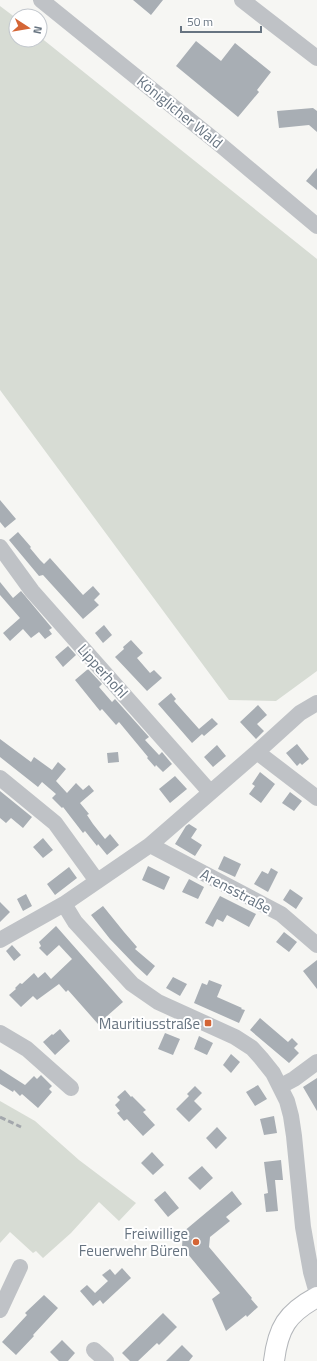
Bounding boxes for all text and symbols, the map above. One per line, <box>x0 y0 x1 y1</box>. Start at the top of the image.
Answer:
north arrow <box>8 8 48 48</box>
scale bar <box>181 8 261 34</box>
text: 50 m <box>187 12 213 31</box>
text: N <box>29 25 46 35</box>
street label: Königlicher Wald <box>132 70 228 154</box>
street label: Lipperhohl <box>72 639 134 703</box>
street label: Arensstraße <box>196 863 276 919</box>
place label: Mauritiusstraße <box>99 1012 200 1035</box>
marker: Mauritiusstraße <box>203 1018 213 1028</box>
place label: Freiwillige Feuerwehr Büren <box>79 1222 188 1262</box>
marker: Freiwillige Feuerwehr Büren <box>191 1237 201 1247</box>

